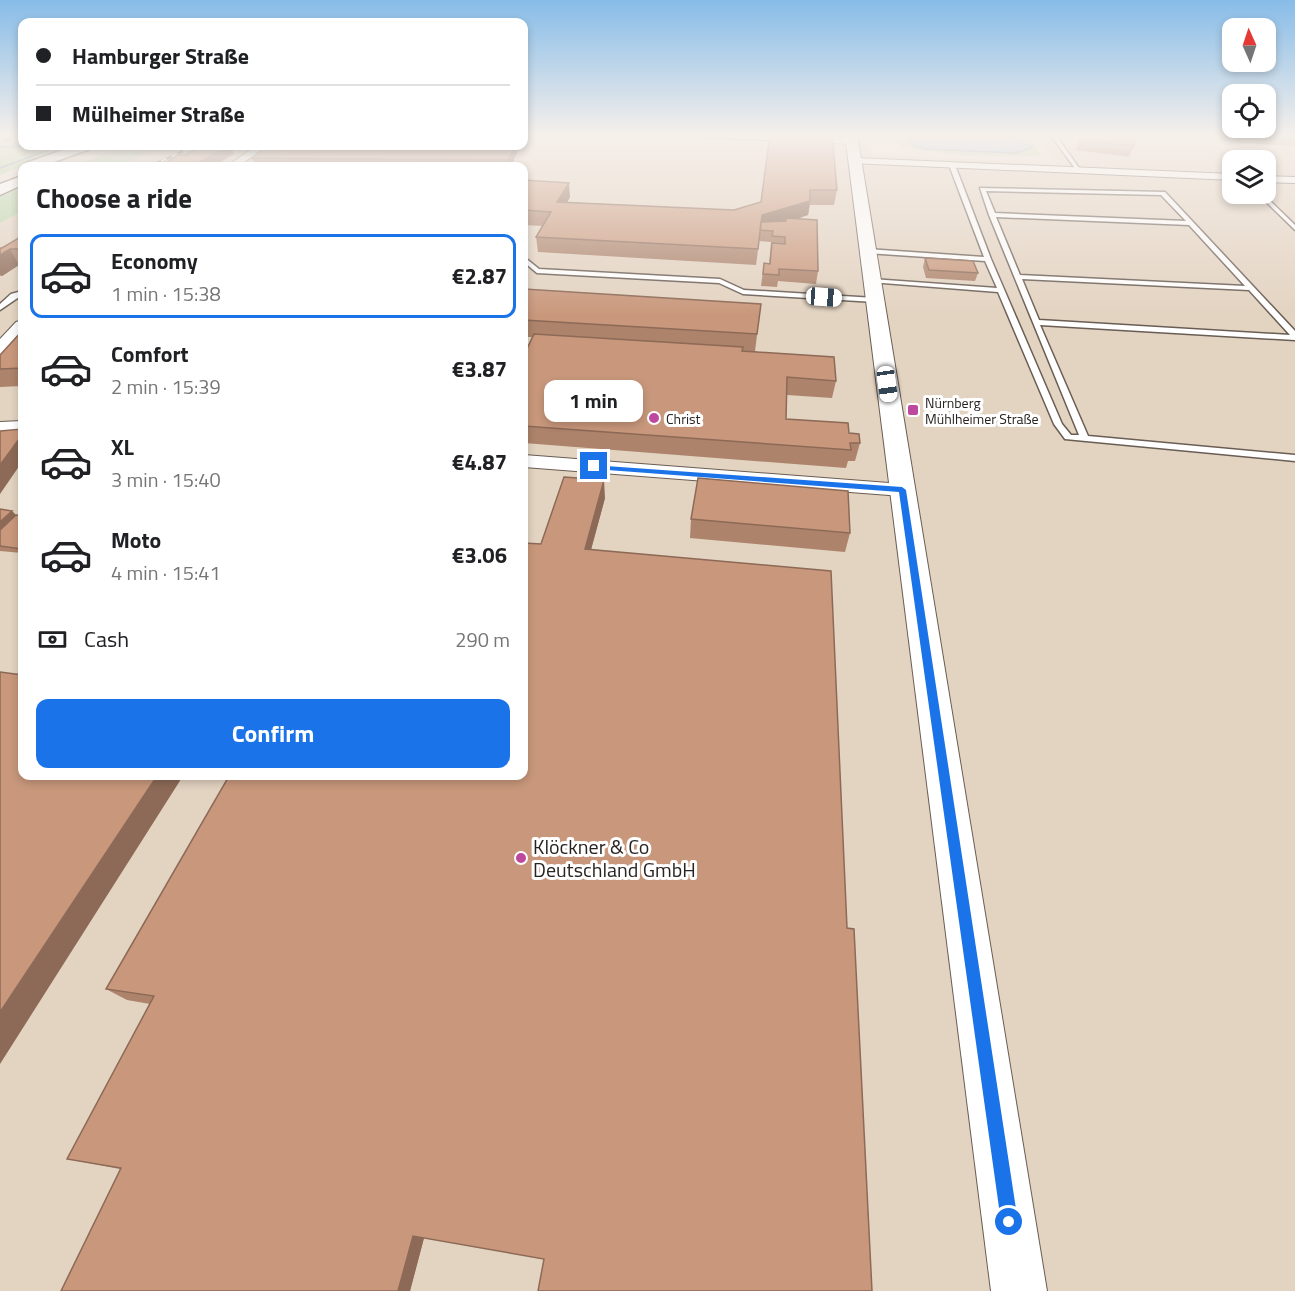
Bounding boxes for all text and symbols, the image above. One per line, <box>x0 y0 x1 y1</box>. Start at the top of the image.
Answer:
north arrow <box>1222 18 1276 72</box>
map controls <box>1222 18 1276 204</box>
text: Hamburger Straße <box>72 39 249 73</box>
button: locate <box>1222 84 1276 138</box>
text: Mülheimer Straße <box>72 97 245 131</box>
button: layers <box>1222 150 1276 204</box>
text: Choose a ride <box>36 177 192 218</box>
text: Economy <box>111 244 198 278</box>
icon: car <box>39 249 93 303</box>
text: €2.87 <box>452 259 507 293</box>
text: 1 min · 15:38 <box>111 278 221 309</box>
car <box>805 287 843 307</box>
text: Comfort <box>111 337 189 371</box>
icon: car <box>39 342 93 396</box>
text: €3.87 <box>452 352 507 386</box>
car <box>876 365 898 403</box>
text: 2 min · 15:39 <box>111 371 221 402</box>
callout: 1 min <box>544 379 644 421</box>
text: 1 min <box>569 385 618 416</box>
place label: Nürnberg Mühlheimer Straße <box>925 392 1039 429</box>
marker: Nürnberg Mühlheimer Straße <box>906 403 920 417</box>
place label: Christ <box>666 408 701 429</box>
marker: Christ <box>647 411 661 425</box>
text: XL <box>111 430 134 464</box>
icon: car <box>39 435 93 489</box>
text: €4.87 <box>452 445 507 479</box>
route end <box>580 452 607 479</box>
text: 3 min · 15:40 <box>111 464 221 495</box>
text: Moto <box>111 523 161 557</box>
icon: car <box>39 528 93 582</box>
text: €3.06 <box>452 538 507 572</box>
text: 4 min · 15:41 <box>111 557 221 588</box>
text: Cash <box>84 622 129 656</box>
icon: cash <box>36 623 69 656</box>
text: 290 m <box>455 624 510 655</box>
button: Confirm <box>36 699 510 768</box>
place label: Klöckner & Co Deutschland GmbH <box>533 831 696 885</box>
marker: Klöckner & Co Deutschland GmbH <box>514 851 528 865</box>
route start <box>995 1208 1022 1235</box>

